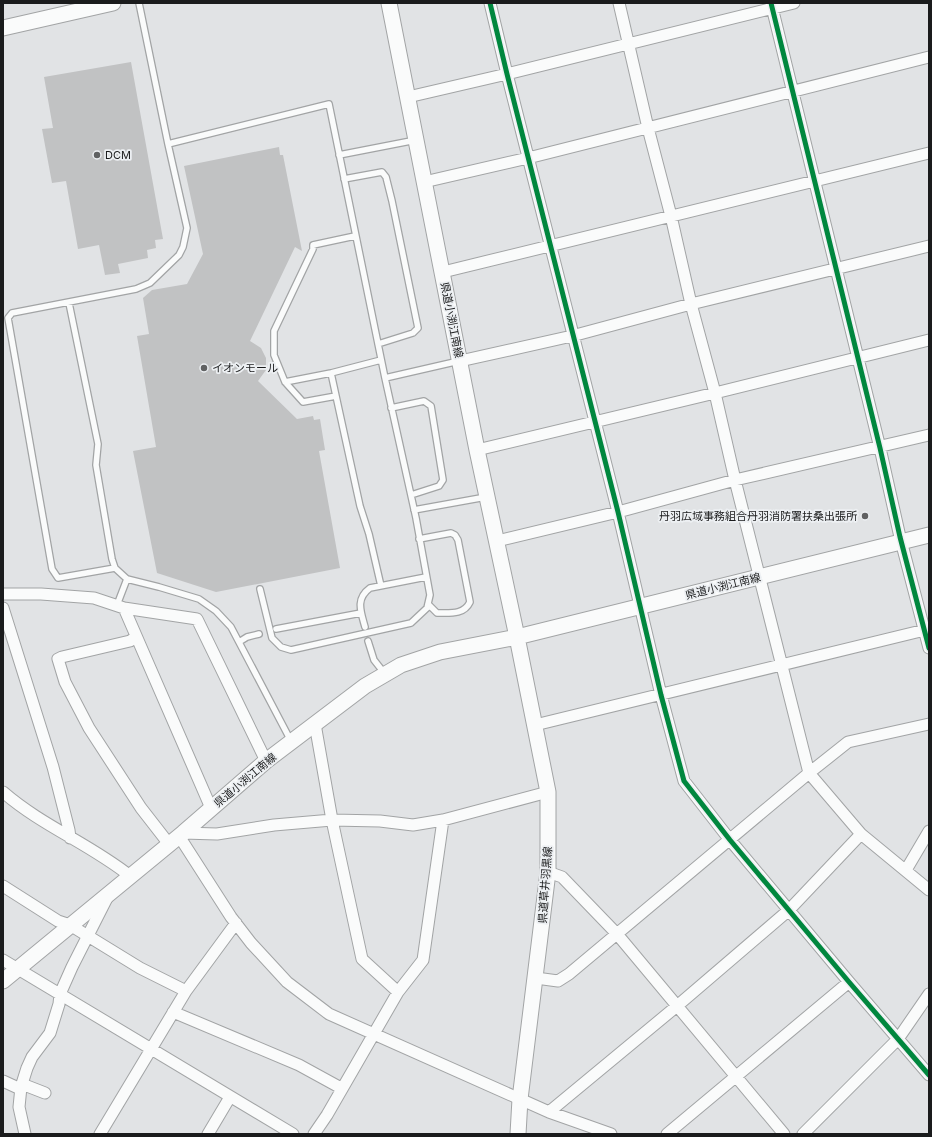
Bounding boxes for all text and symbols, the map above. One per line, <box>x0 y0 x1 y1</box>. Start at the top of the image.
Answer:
place label: DCM <box>105 148 131 162</box>
marker: DCM <box>92 150 102 160</box>
street label: 県道小渕江南線 <box>438 281 466 359</box>
place label: イオンモール <box>212 361 278 375</box>
marker: イオンモール <box>199 363 209 373</box>
place label: 丹羽広域事務組合丹羽消防署扶桑出張所 <box>659 509 858 523</box>
marker: 丹羽広域事務組合丹羽消防署扶桑出張所 <box>860 511 870 521</box>
street label: 県道小渕江南線 <box>684 570 762 602</box>
street label: 県道小渕江南線 <box>211 750 279 810</box>
street label: 県道草井羽黒線 <box>535 846 555 924</box>

